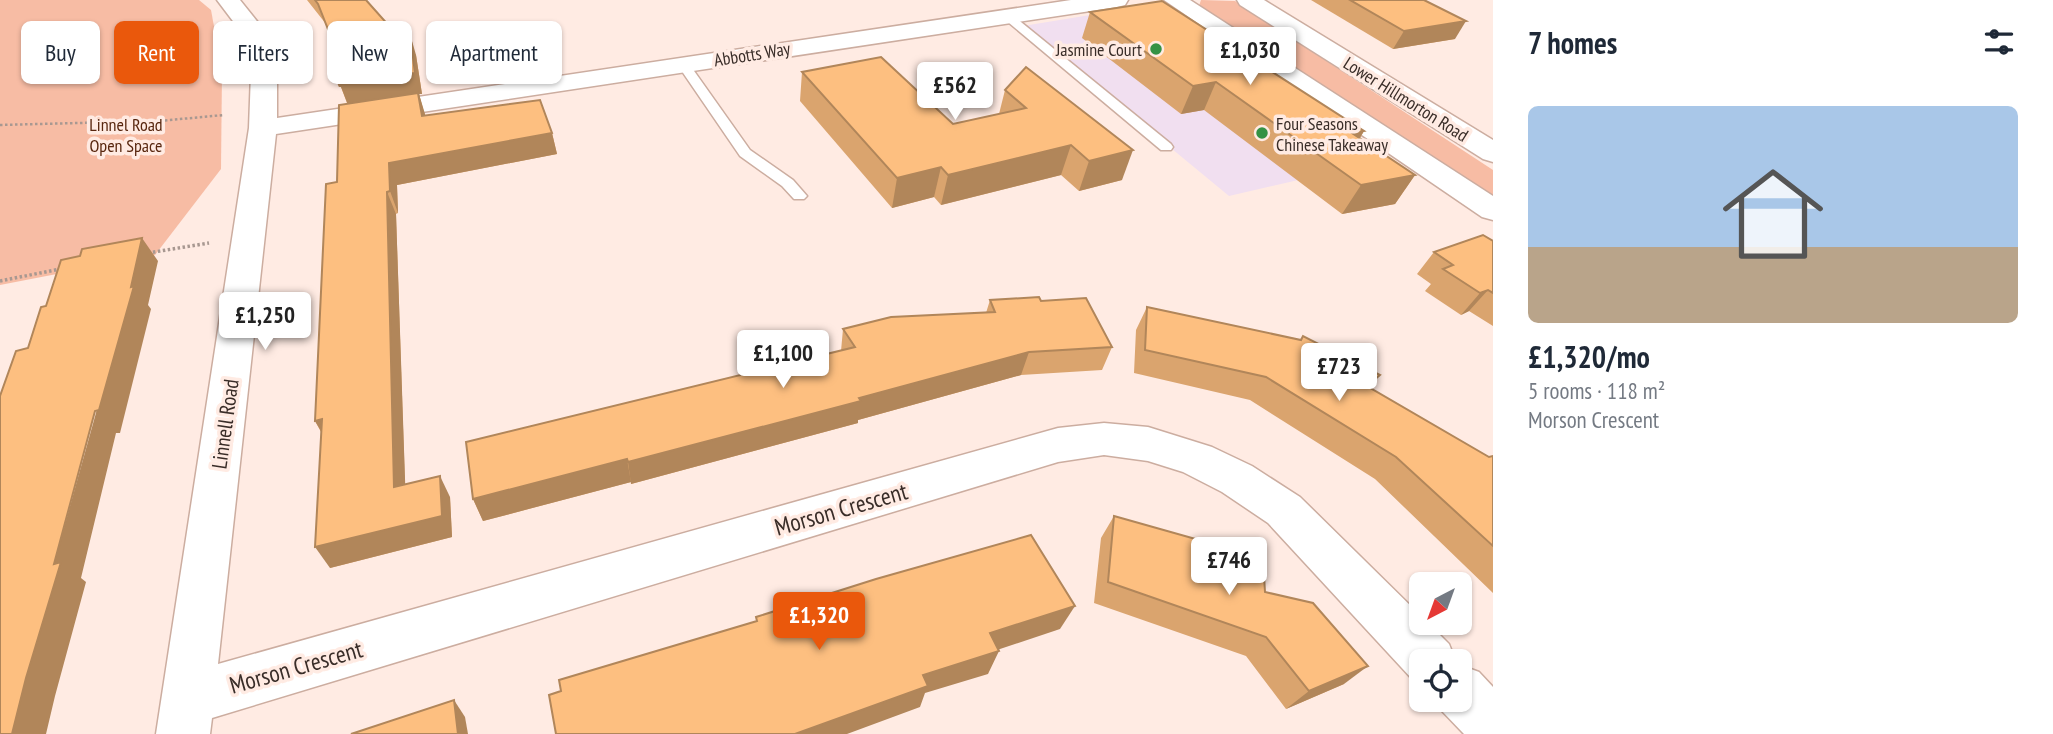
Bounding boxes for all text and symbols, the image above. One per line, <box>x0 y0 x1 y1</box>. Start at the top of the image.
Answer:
chip: Buy <box>21 21 100 84</box>
chip: Rent <box>114 21 199 84</box>
chip: Filters <box>213 21 313 84</box>
chip: New <box>327 21 412 84</box>
chip: Apartment <box>426 21 562 84</box>
text: 7 homes <box>1528 23 1617 62</box>
icon: filters <box>1980 23 2018 61</box>
pin: £1,030 <box>1193 28 1307 87</box>
text: £1,030 <box>1220 35 1280 64</box>
street label: Abbotts Way <box>712 37 792 71</box>
place label: Jasmine Court <box>1055 38 1142 61</box>
marker: Jasmine Court <box>1148 41 1164 57</box>
street label: Lower Hillmorton Road <box>1339 51 1473 147</box>
pin: £562 <box>914 62 996 122</box>
text: £562 <box>933 70 977 99</box>
place label: Four Seasons Chinese Takeaway <box>1276 112 1388 156</box>
park label: Linnel Road Open Space <box>89 113 163 157</box>
marker: Four Seasons Chinese Takeaway <box>1254 125 1270 141</box>
icon: home <box>1710 151 1836 277</box>
pin: £1,250 <box>208 292 322 352</box>
text: £1,250 <box>235 300 295 329</box>
pin: £1,100 <box>726 330 840 390</box>
text: £1,320/mo <box>1528 337 1650 376</box>
text: £1,100 <box>753 338 813 367</box>
pin: £723 <box>1298 344 1380 403</box>
text: £723 <box>1317 351 1361 380</box>
text: 5 rooms · 118 m² <box>1528 376 1665 405</box>
street label: Linnell Road <box>205 377 245 471</box>
text: Morson Crescent <box>1528 405 1659 434</box>
street label: Morson Crescent <box>771 475 911 543</box>
pin: £746 <box>1188 538 1270 597</box>
text: £746 <box>1207 545 1251 574</box>
north arrow <box>1409 572 1472 635</box>
map controls <box>1409 572 1472 712</box>
pin: £1,320 <box>762 592 876 652</box>
text: £1,320 <box>789 600 849 629</box>
street label: Morson Crescent <box>226 633 366 701</box>
button: locate <box>1409 649 1472 712</box>

